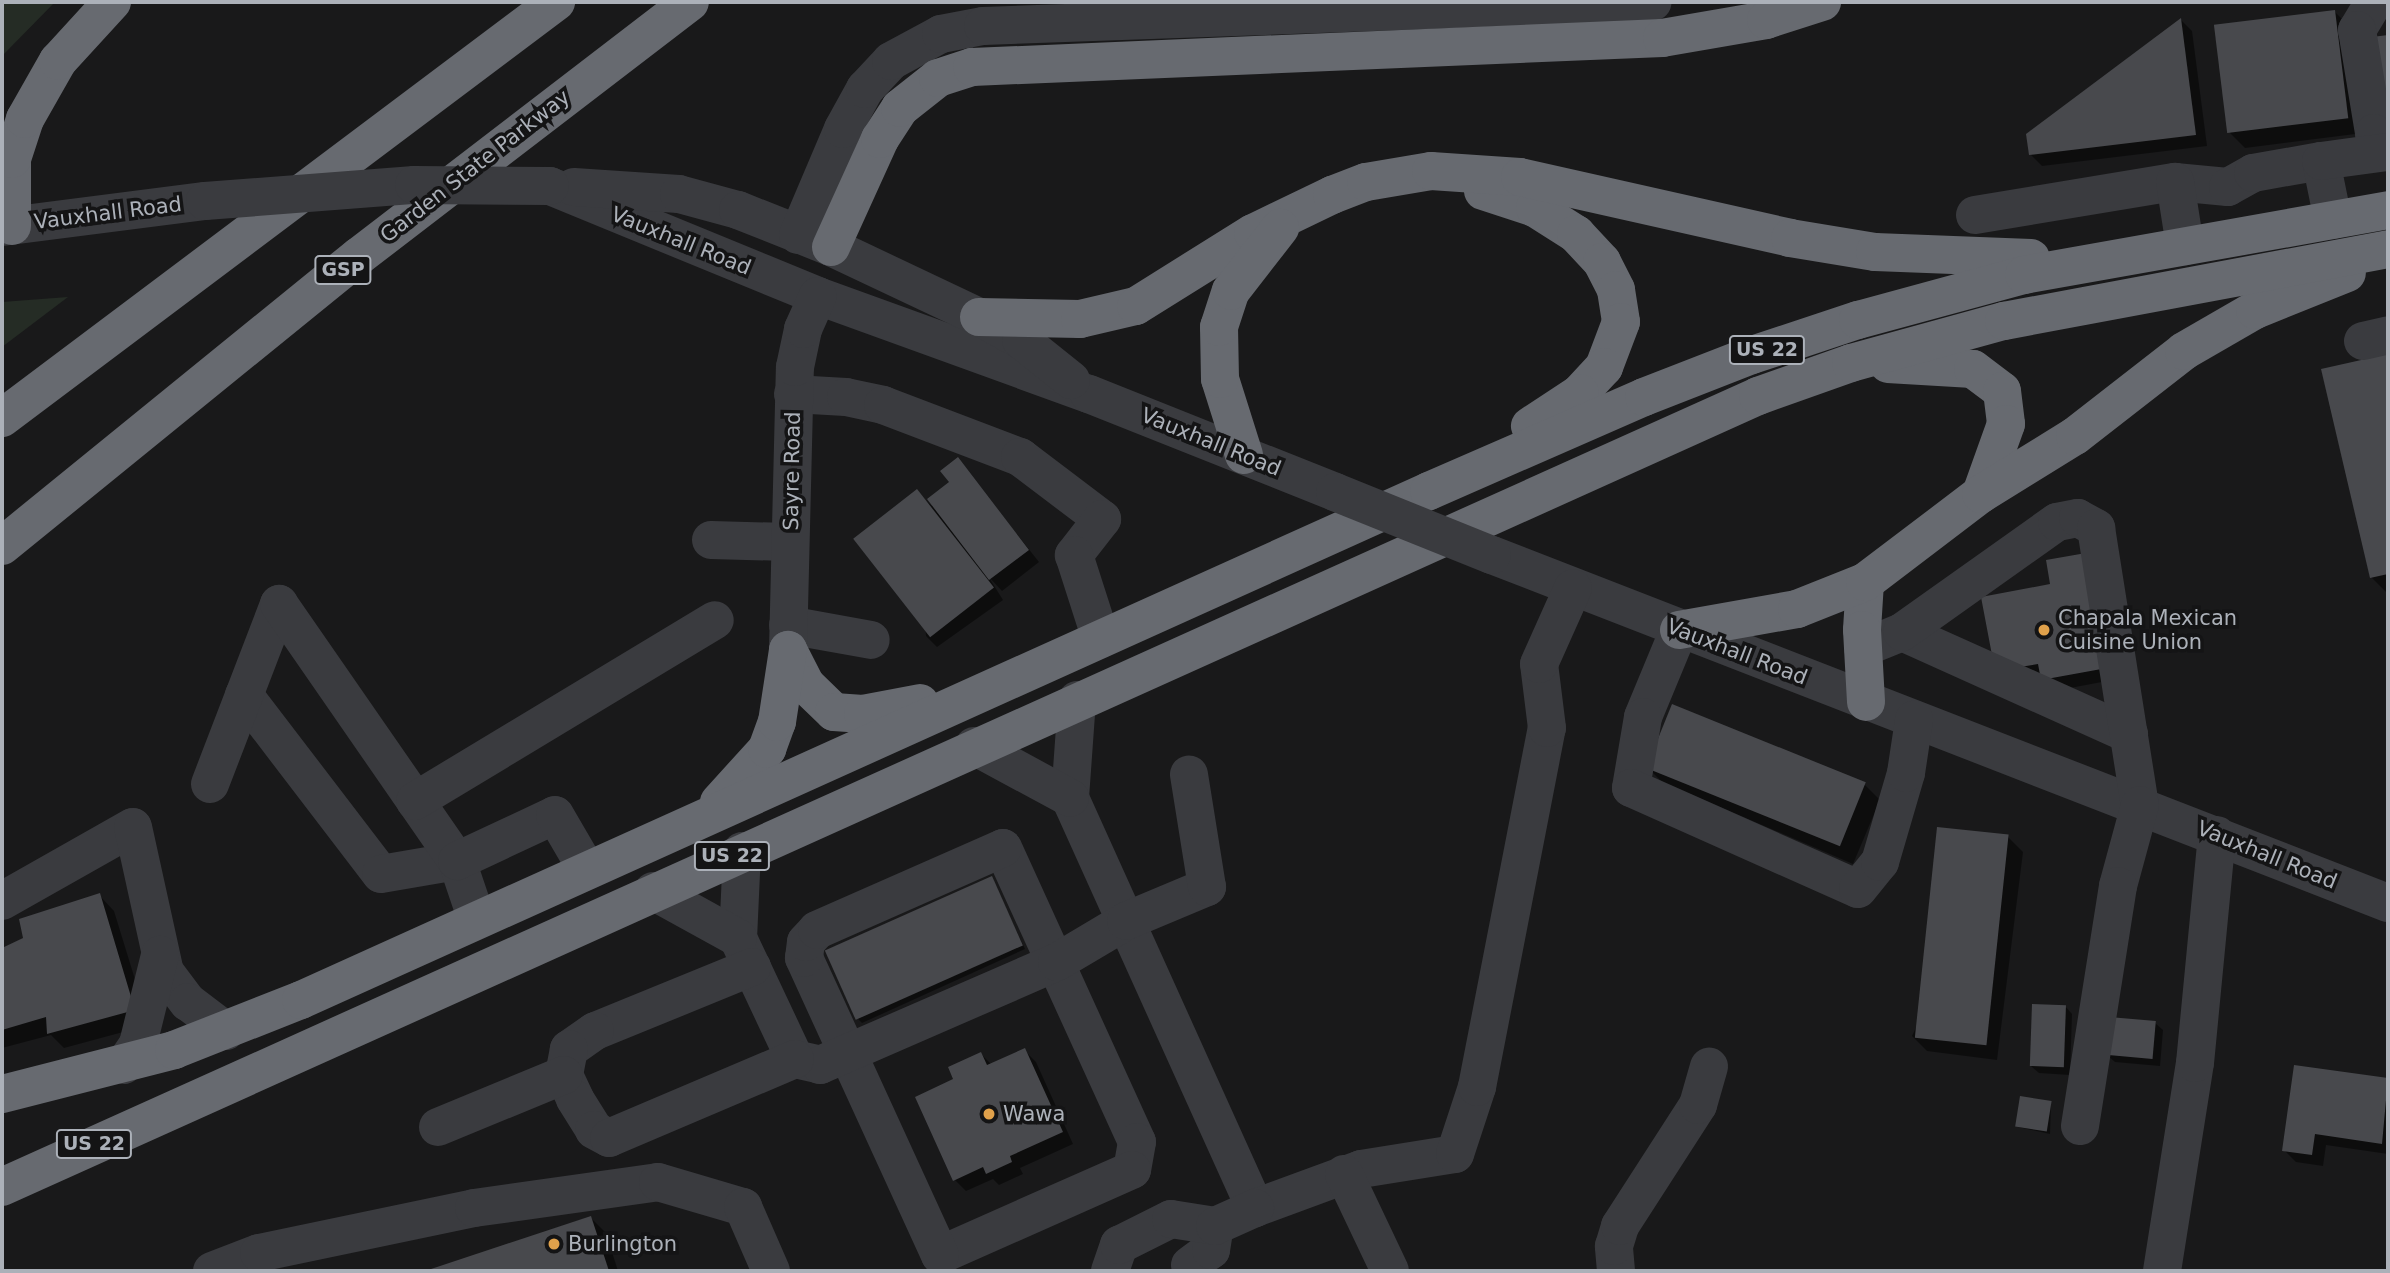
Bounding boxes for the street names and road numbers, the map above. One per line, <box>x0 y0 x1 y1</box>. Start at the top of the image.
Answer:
street label: Garden State Parkway <box>375 84 575 248</box>
street label: Vauxhall Road <box>33 191 183 235</box>
street label: Vauxhall Road <box>607 201 755 281</box>
road number: GSP <box>313 254 373 286</box>
road number: US 22 <box>1728 334 1806 366</box>
street label: Vauxhall Road <box>1137 402 1285 482</box>
street label: Sayre Road <box>778 411 806 531</box>
street label: Vauxhall Road <box>1663 614 1811 690</box>
street label: Vauxhall Road <box>2193 815 2341 895</box>
road number: US 22 <box>694 841 770 872</box>
road number: US 22 <box>56 1128 132 1160</box>

